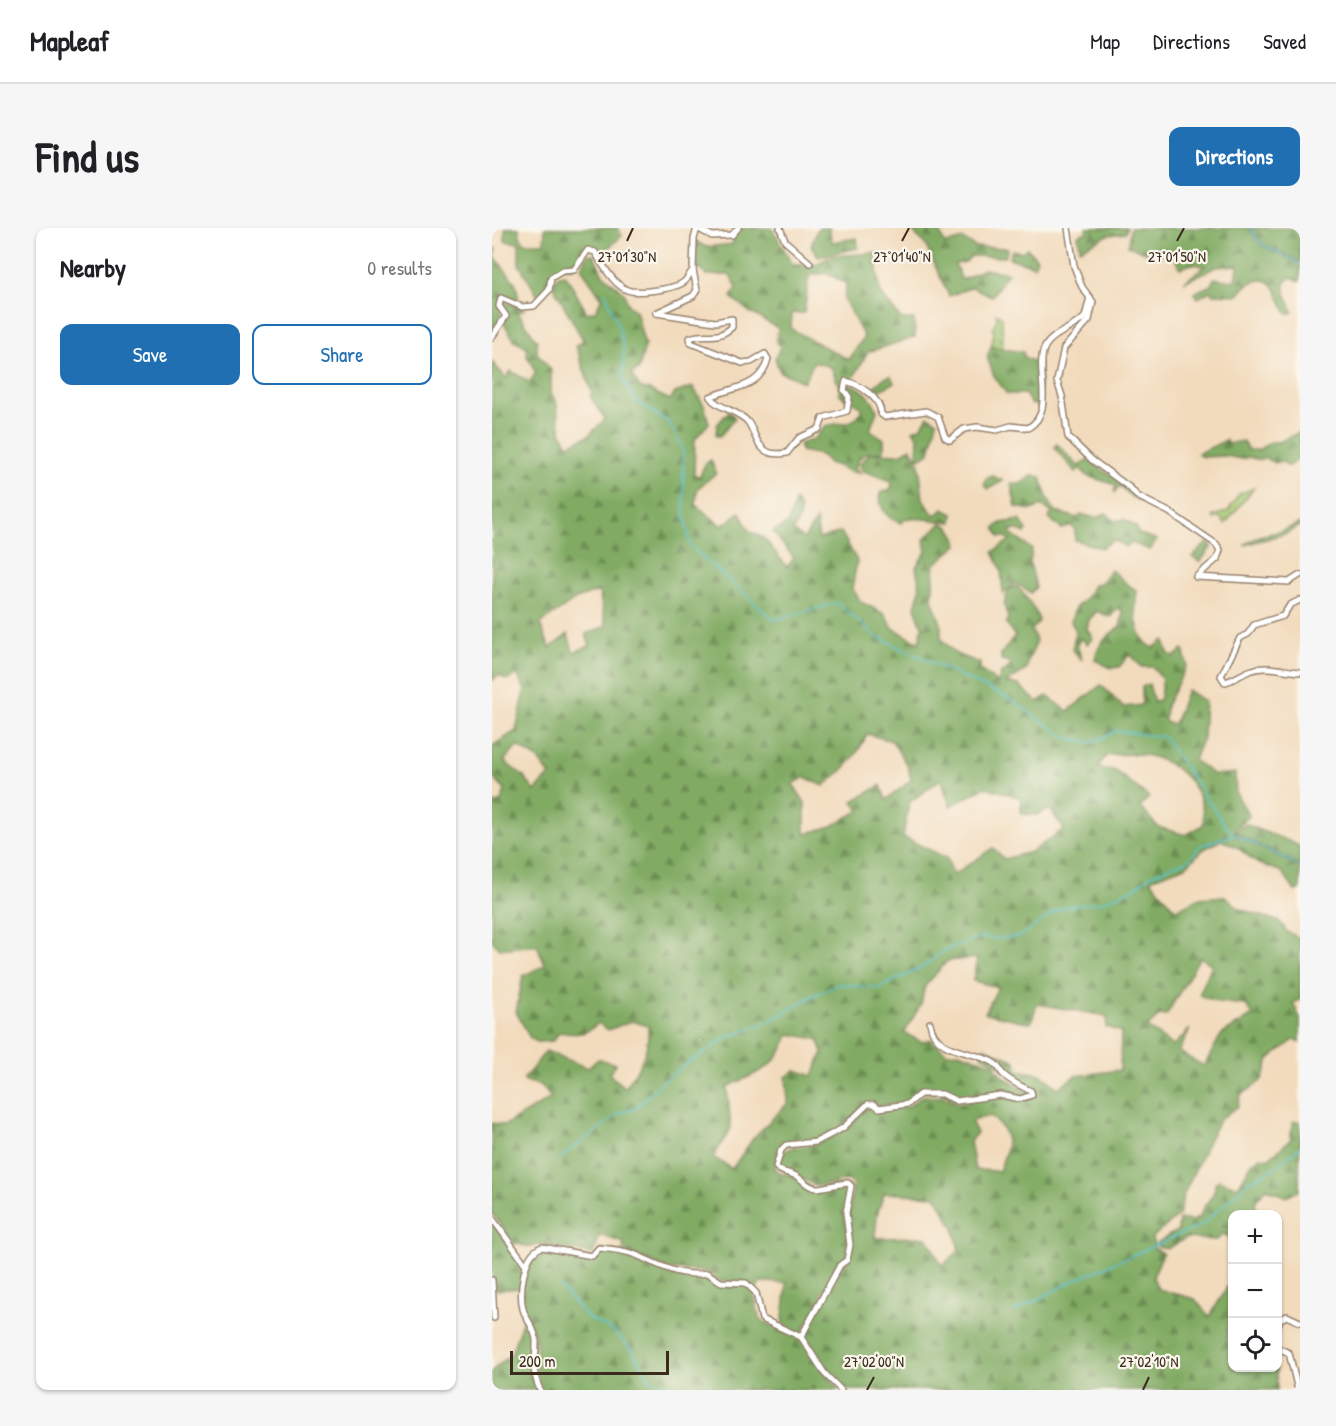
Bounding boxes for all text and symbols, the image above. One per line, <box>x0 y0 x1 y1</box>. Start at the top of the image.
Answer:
text: Mapleaf <box>30 22 109 60</box>
text: Map <box>1090 27 1120 56</box>
text: Directions <box>1153 27 1230 56</box>
text: Saved <box>1263 27 1306 56</box>
button: Directions <box>1169 127 1300 186</box>
text: Find us <box>36 128 139 185</box>
text: 27°01'30"N <box>598 246 656 267</box>
text: 27°01'40"N <box>873 246 931 267</box>
text: 27°01'50"N <box>1148 246 1206 267</box>
text: Nearby <box>60 250 126 285</box>
text: 0 results <box>367 254 432 281</box>
button: Save <box>60 324 240 385</box>
button: Share <box>252 324 432 385</box>
map controls <box>1228 1210 1282 1372</box>
button: + <box>1228 1210 1282 1264</box>
button: − <box>1228 1264 1282 1318</box>
button: locate <box>1228 1318 1282 1372</box>
scale bar <box>510 1348 669 1376</box>
text: 200 m <box>519 1350 555 1372</box>
text: 27°02'00"N <box>844 1351 904 1372</box>
text: 27°02'10"N <box>1120 1351 1178 1372</box>

